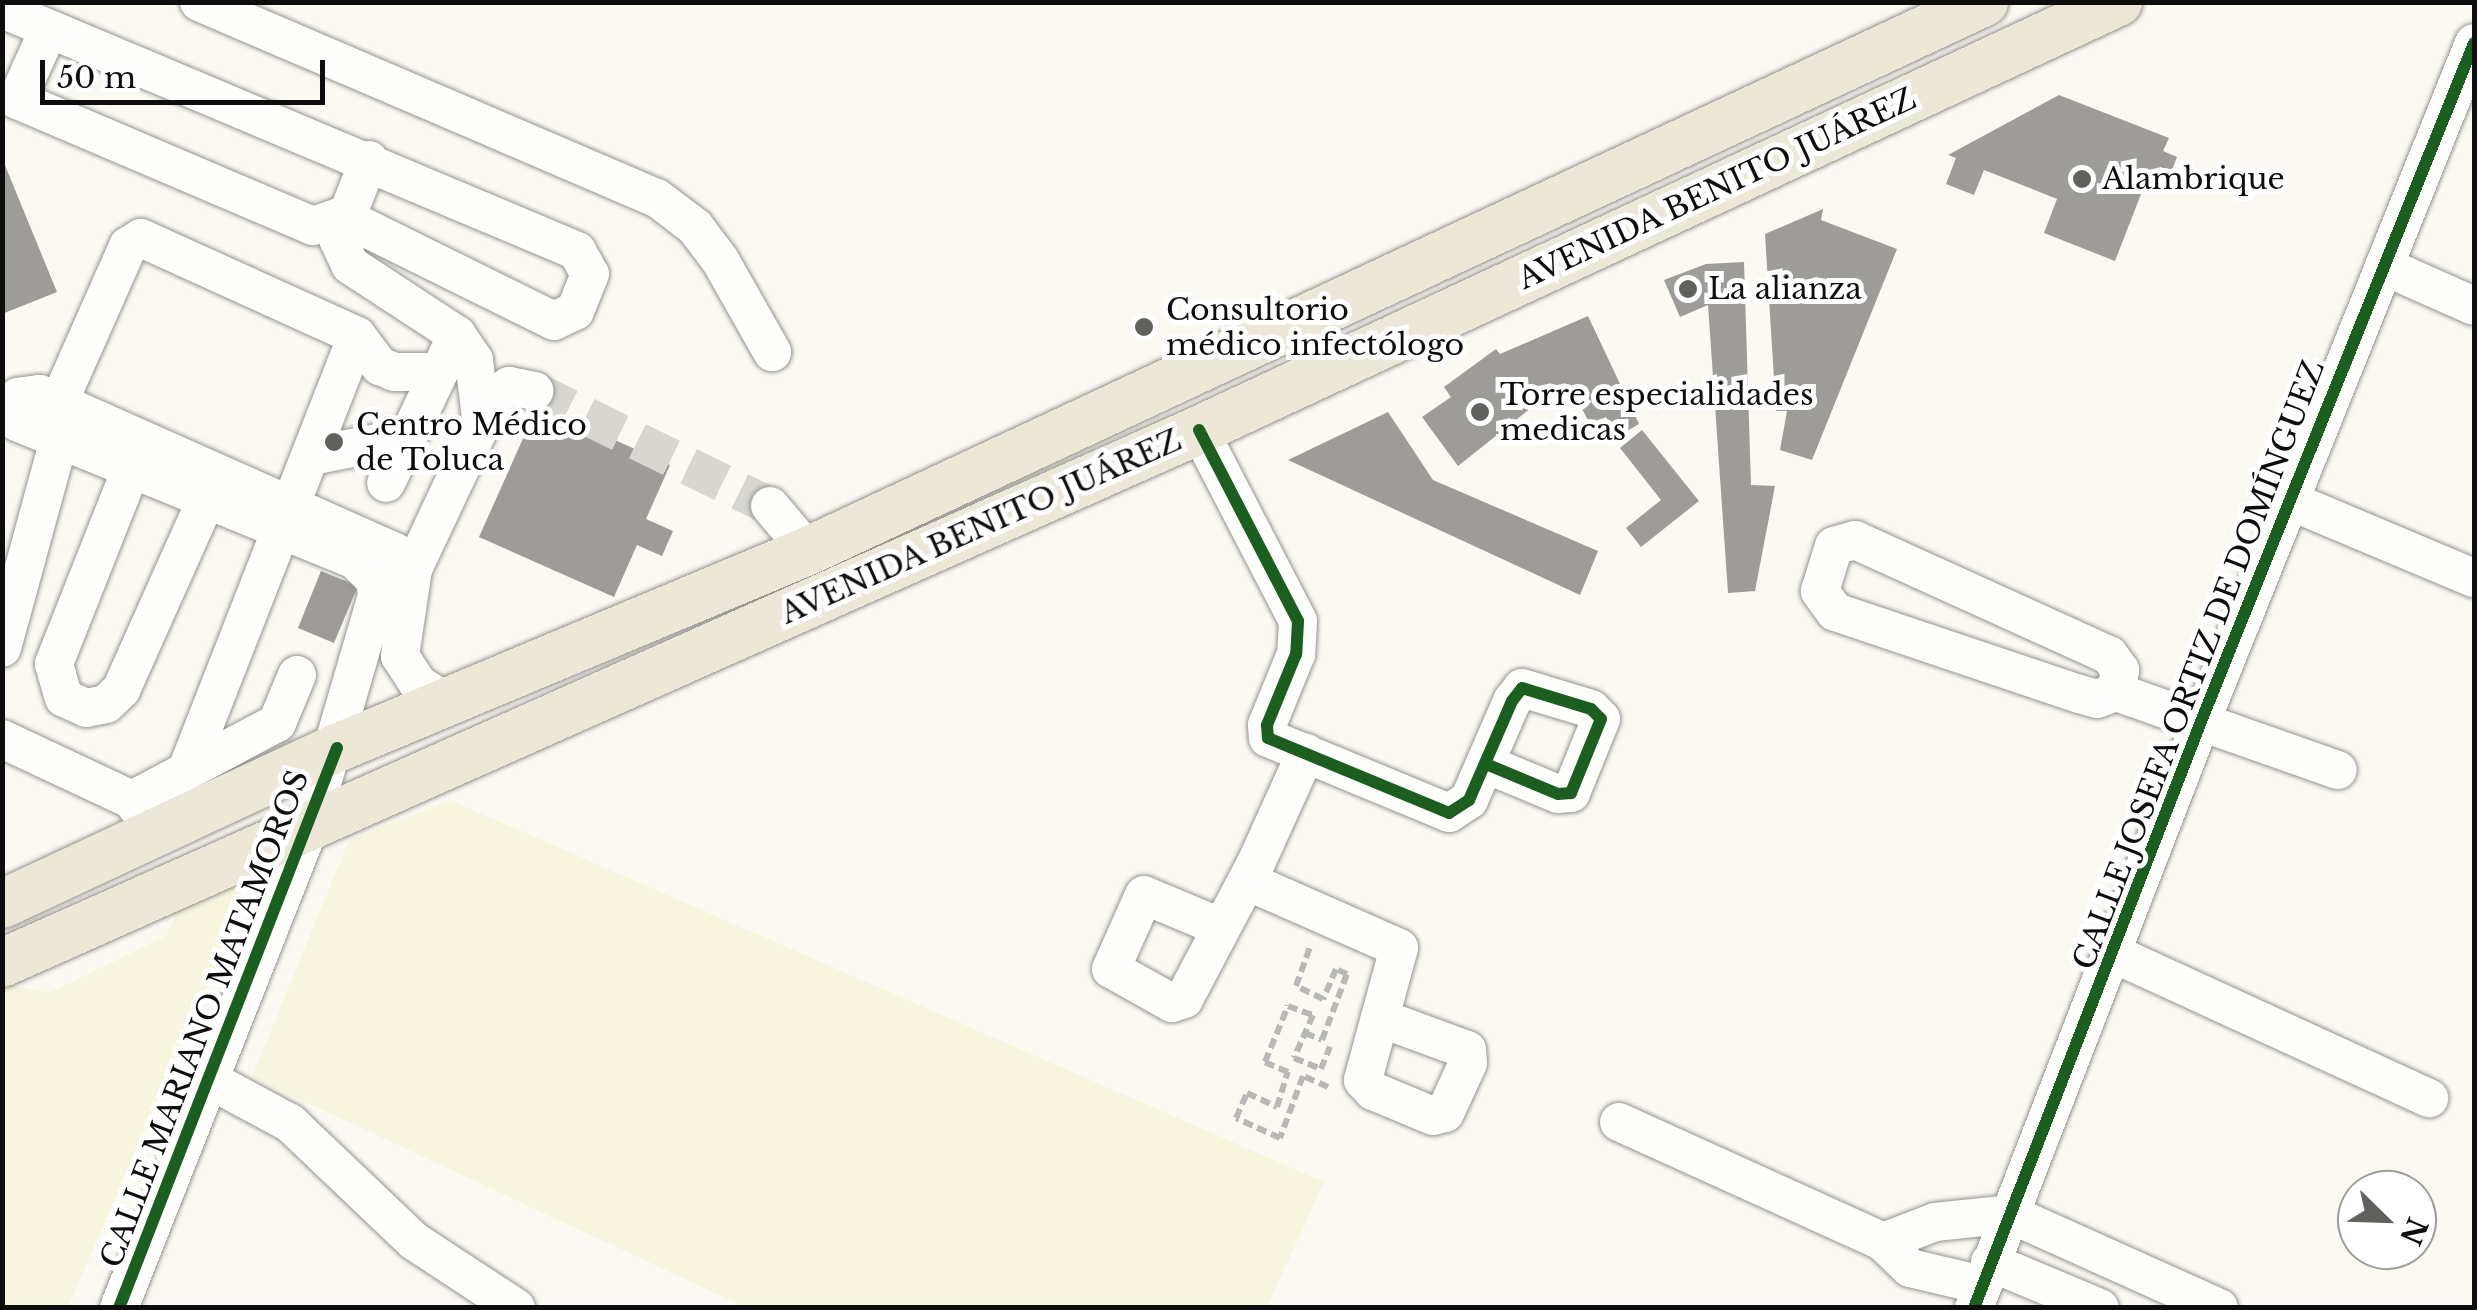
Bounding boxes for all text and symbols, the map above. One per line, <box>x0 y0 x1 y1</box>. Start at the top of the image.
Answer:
scale bar <box>45 40 330 102</box>
text: 50 m <box>57 59 136 96</box>
street label: AVENIDA BENITO JUÁREZ <box>1512 81 1922 297</box>
place label: Alambrique <box>2102 161 2285 197</box>
marker: Alambrique <box>2071 168 2093 190</box>
place label: La alianza <box>1708 271 1862 307</box>
marker: La alianza <box>1677 278 1699 300</box>
place label: Consultorio médico infectólogo <box>1166 292 1464 362</box>
marker: Consultorio médico infectólogo <box>1131 314 1157 340</box>
street label: CALLE JOSEFA ORTIZ DE DOMÍNGUEZ <box>2066 355 2332 975</box>
place label: Torre especialidades medicas <box>1500 377 1814 448</box>
marker: Torre especialidades medicas <box>1469 401 1491 423</box>
place label: Centro Médico de Toluca <box>356 407 587 478</box>
street label: AVENIDA BENITO JUÁREZ <box>774 422 1188 632</box>
marker: Centro Médico de Toluca <box>321 429 347 455</box>
street label: CALLE MARIANO MATAMOROS <box>93 765 317 1273</box>
north arrow <box>2337 1170 2437 1270</box>
text: N <box>2392 1212 2434 1250</box>

